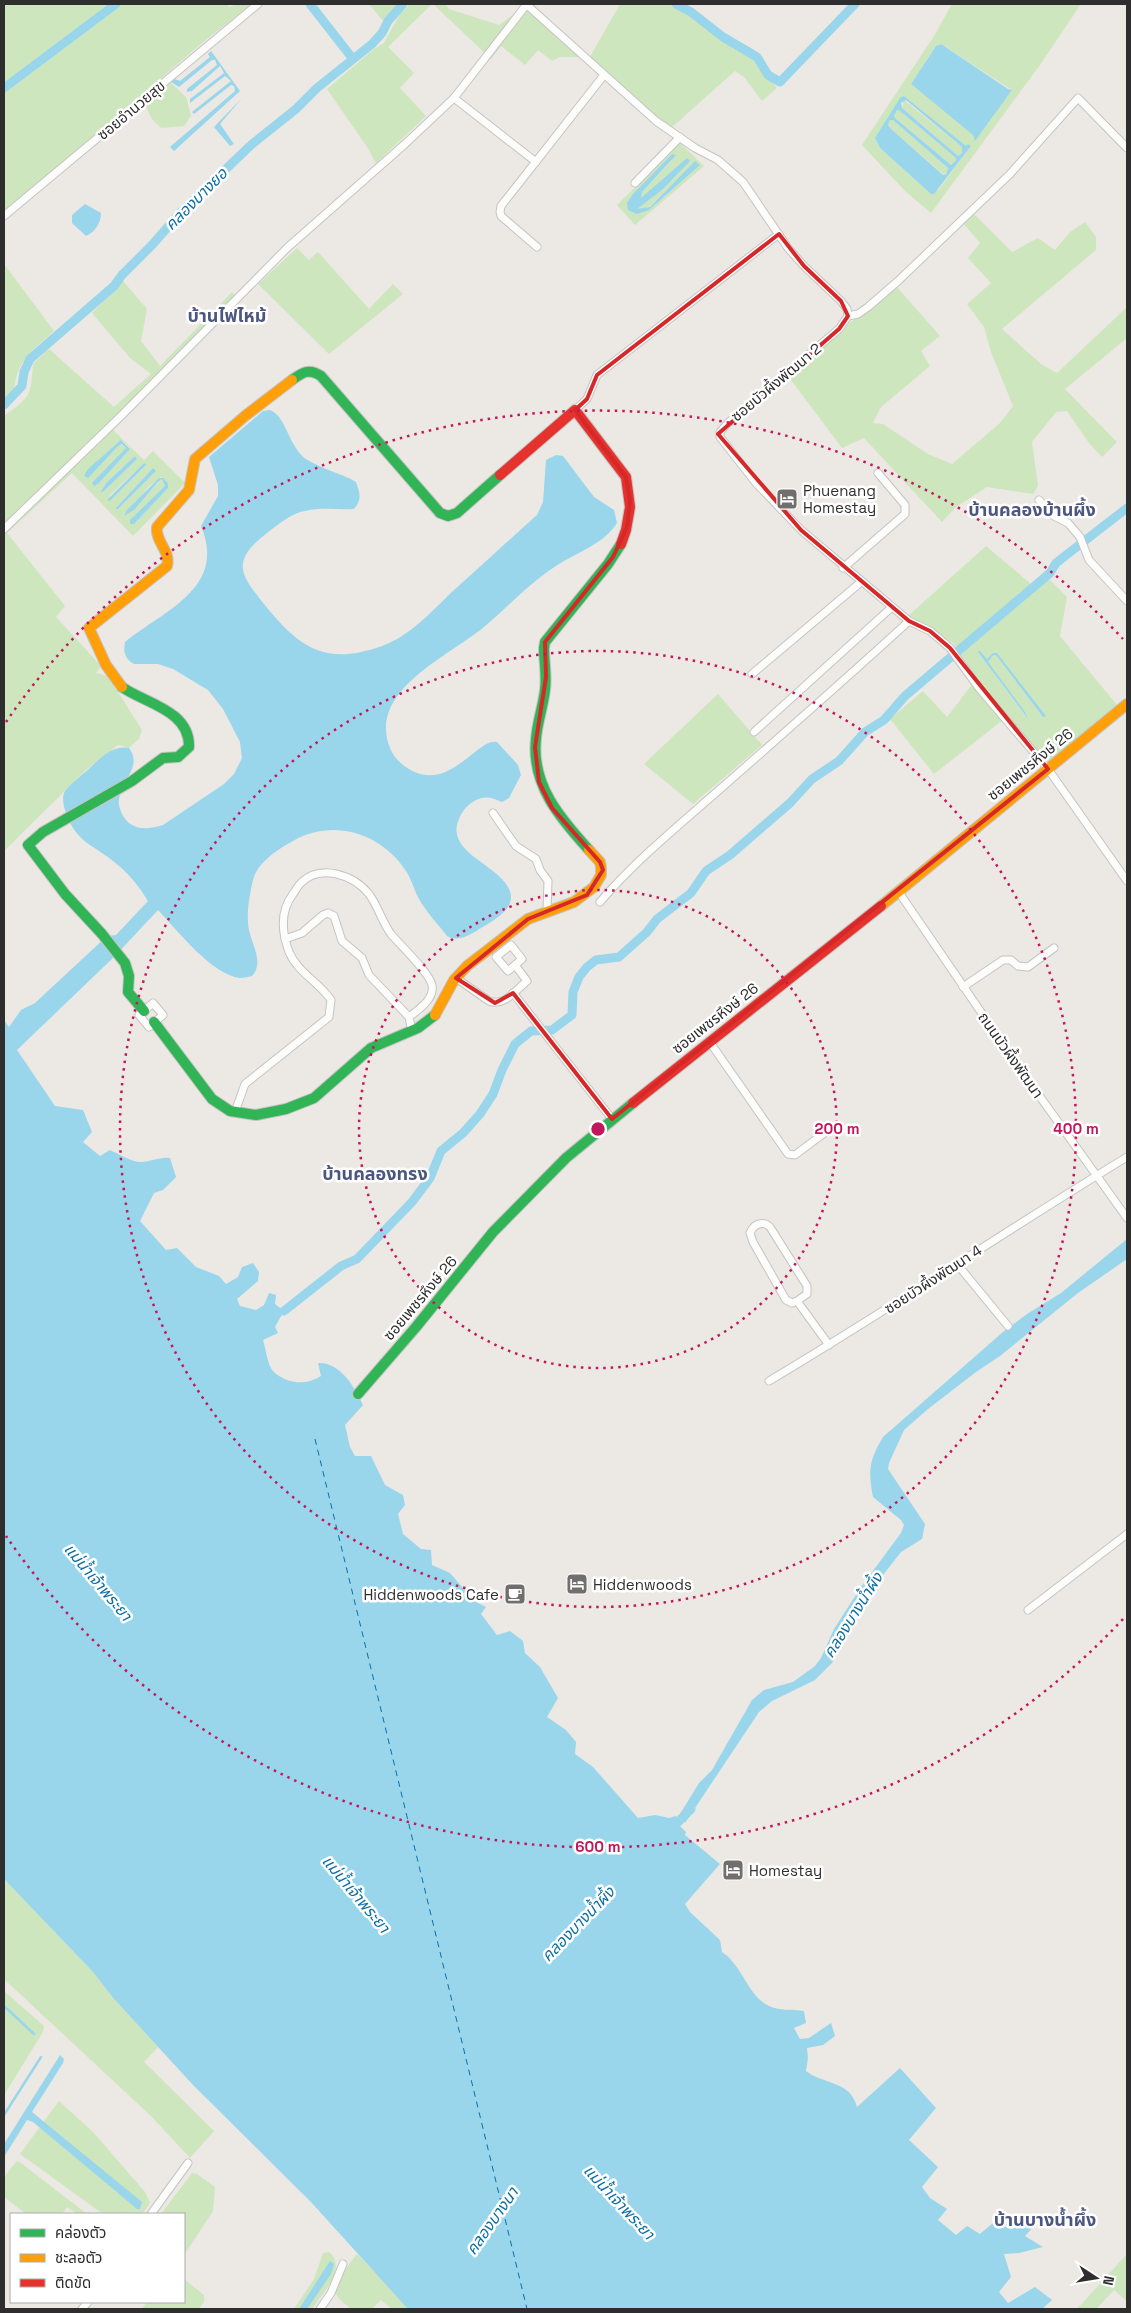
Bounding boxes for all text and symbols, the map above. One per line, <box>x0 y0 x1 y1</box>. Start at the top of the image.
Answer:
street label: ซอยอำนวยสุข <box>93 76 169 144</box>
water label: คลองบางยอ <box>160 163 232 235</box>
district label: บ้านไฟไหม้ <box>188 304 267 327</box>
street label: ซอยบัวผึ้งพัฒนา 2 <box>726 338 825 425</box>
place label: Phuenang Homestay <box>803 481 876 517</box>
hotel icon: Phuenang Homestay <box>775 487 799 511</box>
district label: บ้านคลองบ้านผึ้ง <box>968 497 1096 521</box>
street label: ซอยเพชรหึงษ์ 26 <box>983 724 1077 804</box>
street label: ซอยเพชรหึงษ์ 26 <box>668 978 762 1058</box>
street label: ถนนบัวผึ้งพัฒนา <box>974 1008 1049 1102</box>
text: 200 m <box>815 1119 859 1138</box>
text: 400 m <box>1053 1119 1099 1138</box>
centre of rings <box>589 1120 607 1138</box>
district label: บ้านคลองทรง <box>322 1162 428 1185</box>
street label: ซอยบัวผึ้งพัฒนา 4 <box>880 1240 985 1318</box>
street label: ซอยเพชรหึงษ์ 26 <box>379 1252 461 1344</box>
water label: แม่น้ำเจ้าพระยา <box>59 1538 138 1626</box>
water label: คลองบางน้ำผึ้ง <box>818 1567 888 1662</box>
hotel icon: Hiddenwoods <box>565 1572 589 1596</box>
place label: Hiddenwoods <box>593 1575 692 1594</box>
cafe icon: Hiddenwoods Cafe <box>503 1582 527 1606</box>
place label: Hiddenwoods Cafe <box>363 1585 499 1604</box>
text: 600 m <box>575 1837 621 1856</box>
water label: แม่น้ำเจ้าพระยา <box>317 1850 396 1938</box>
hotel icon: Homestay <box>721 1858 745 1882</box>
place label: Homestay <box>749 1861 822 1880</box>
water label: คลองบางน้ำผึ้ง <box>536 1880 620 1966</box>
water label: แม่น้ำเจ้าพระยา <box>579 2159 661 2245</box>
water label: คลองบางนา <box>461 2182 524 2259</box>
district label: บ้านบางน้ำผึ้ง <box>994 2207 1096 2231</box>
legend <box>10 2213 185 2303</box>
text: คล่องตัว <box>55 2223 106 2242</box>
text: ชะลอตัว <box>55 2248 102 2267</box>
north arrow <box>1071 2253 1121 2303</box>
text: ติดขัด <box>55 2273 91 2292</box>
text: N <box>1099 2274 1118 2287</box>

